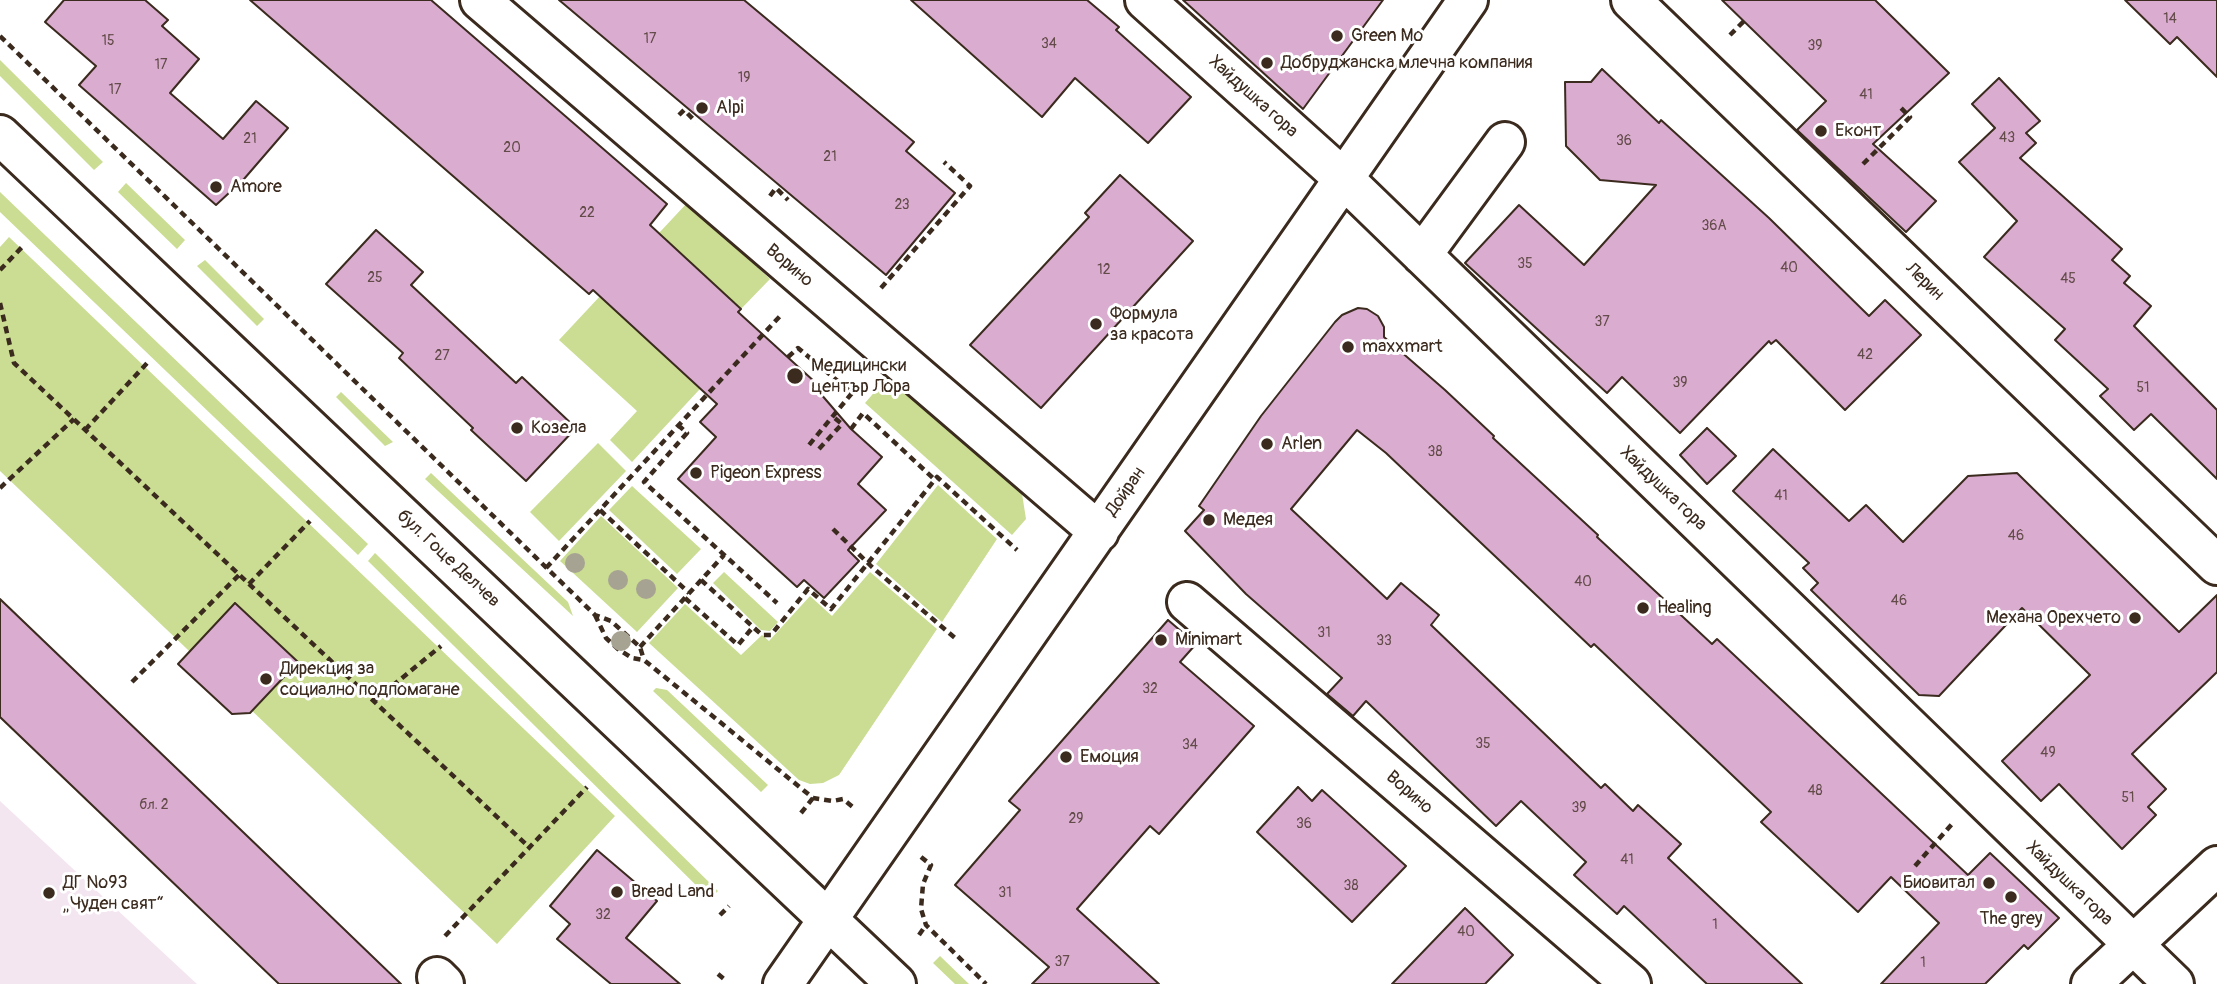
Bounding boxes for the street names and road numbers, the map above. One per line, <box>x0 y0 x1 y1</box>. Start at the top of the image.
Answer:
street label: Хайдушка гора <box>1204 51 1302 143</box>
street label: Ворино <box>761 240 817 292</box>
street label: Лерин <box>1900 259 1948 305</box>
street label: Хайдушка гора <box>1615 442 1711 536</box>
street label: Дойран <box>1101 463 1151 521</box>
street label: бул. Гоце Делчев <box>392 506 504 612</box>
street label: Ворино <box>1381 767 1437 819</box>
street label: Хайдушка гора <box>2021 837 2117 931</box>

